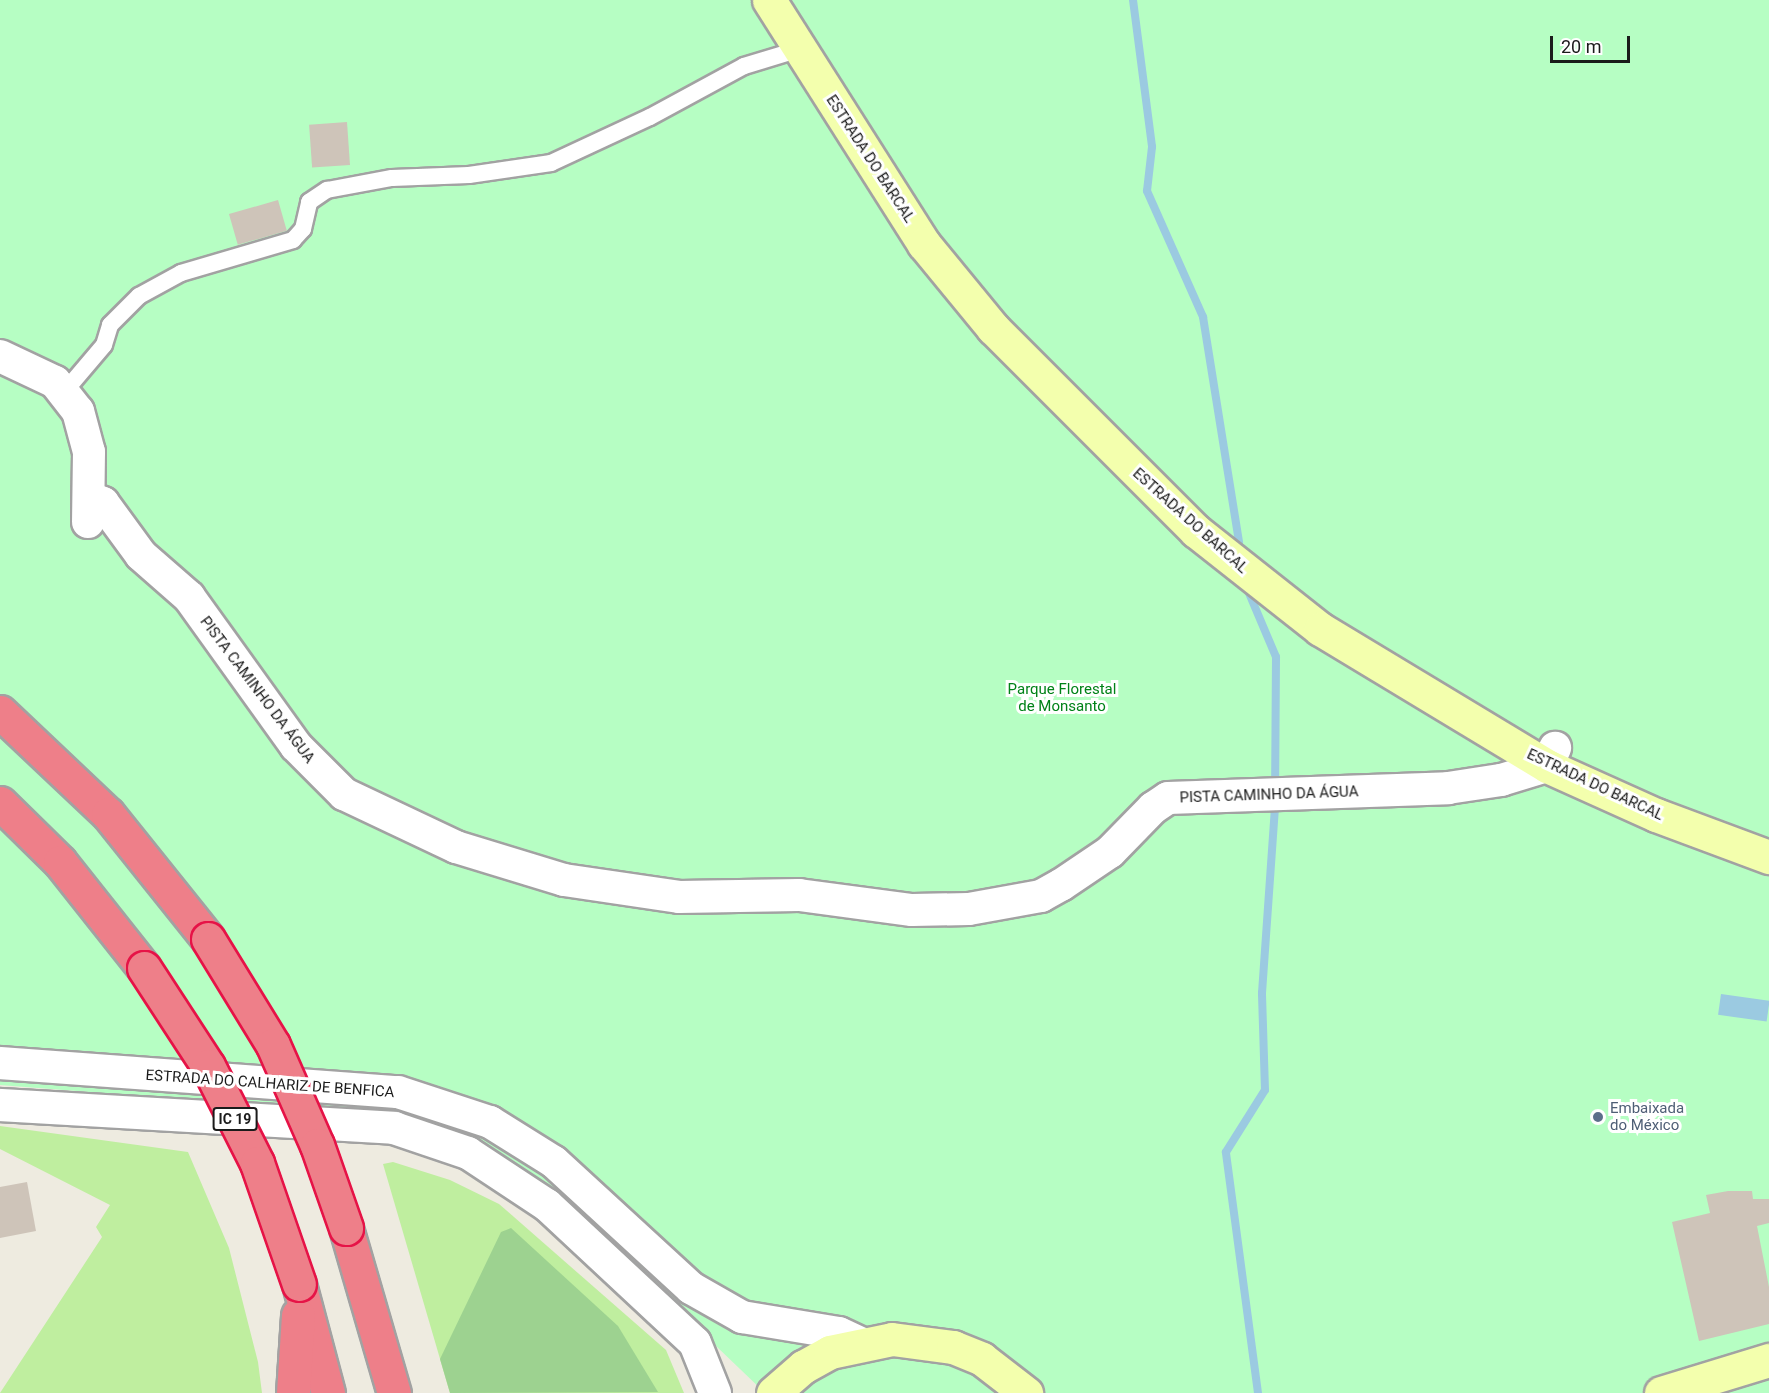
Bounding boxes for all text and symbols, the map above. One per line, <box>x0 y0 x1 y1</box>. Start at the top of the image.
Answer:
scale bar <box>1553 24 1632 62</box>
text: 20 m <box>1561 36 1601 57</box>
street label: ESTRADA DO BARCAL <box>822 92 918 226</box>
street label: ESTRADA DO BARCAL <box>1129 465 1251 577</box>
street label: PISTA CAMINHO DA ÁGUA <box>196 613 318 767</box>
park label: Parque Florestal de Monsanto <box>1008 680 1116 715</box>
street label: ESTRADA DO BARCAL <box>1524 745 1666 825</box>
street label: PISTA CAMINHO DA ÁGUA <box>1179 783 1359 807</box>
street label: ESTRADA DO CALHARIZ DE BENFICA <box>145 1066 395 1102</box>
place label: Embaixada do México <box>1610 1099 1684 1134</box>
road number: IC 19 <box>212 1108 258 1130</box>
marker: Embaixada do México <box>1591 1110 1605 1124</box>

